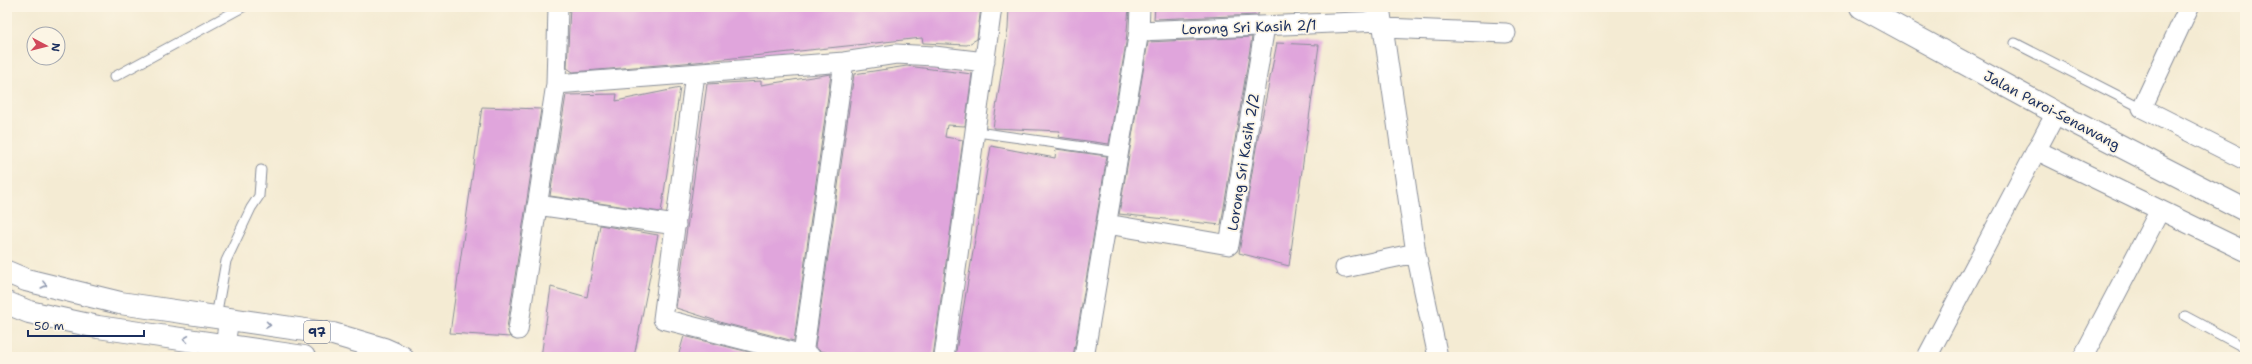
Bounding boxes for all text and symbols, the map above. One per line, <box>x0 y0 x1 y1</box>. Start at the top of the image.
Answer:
street label: Lorong Sri Kasih 2/1 <box>1181 16 1317 38</box>
north arrow <box>26 26 66 66</box>
text: N <box>47 42 63 53</box>
street label: Jalan Paroi-Senawang <box>1981 66 2123 154</box>
street label: Lorong Sri Kasih 2/2 <box>1223 92 1263 232</box>
one-way arrow <box>40 280 47 288</box>
scale bar <box>28 312 144 338</box>
text: 50 m <box>34 318 64 334</box>
one-way arrow <box>265 320 271 329</box>
road number: 97 <box>304 321 330 343</box>
one-way arrow <box>183 335 190 344</box>

